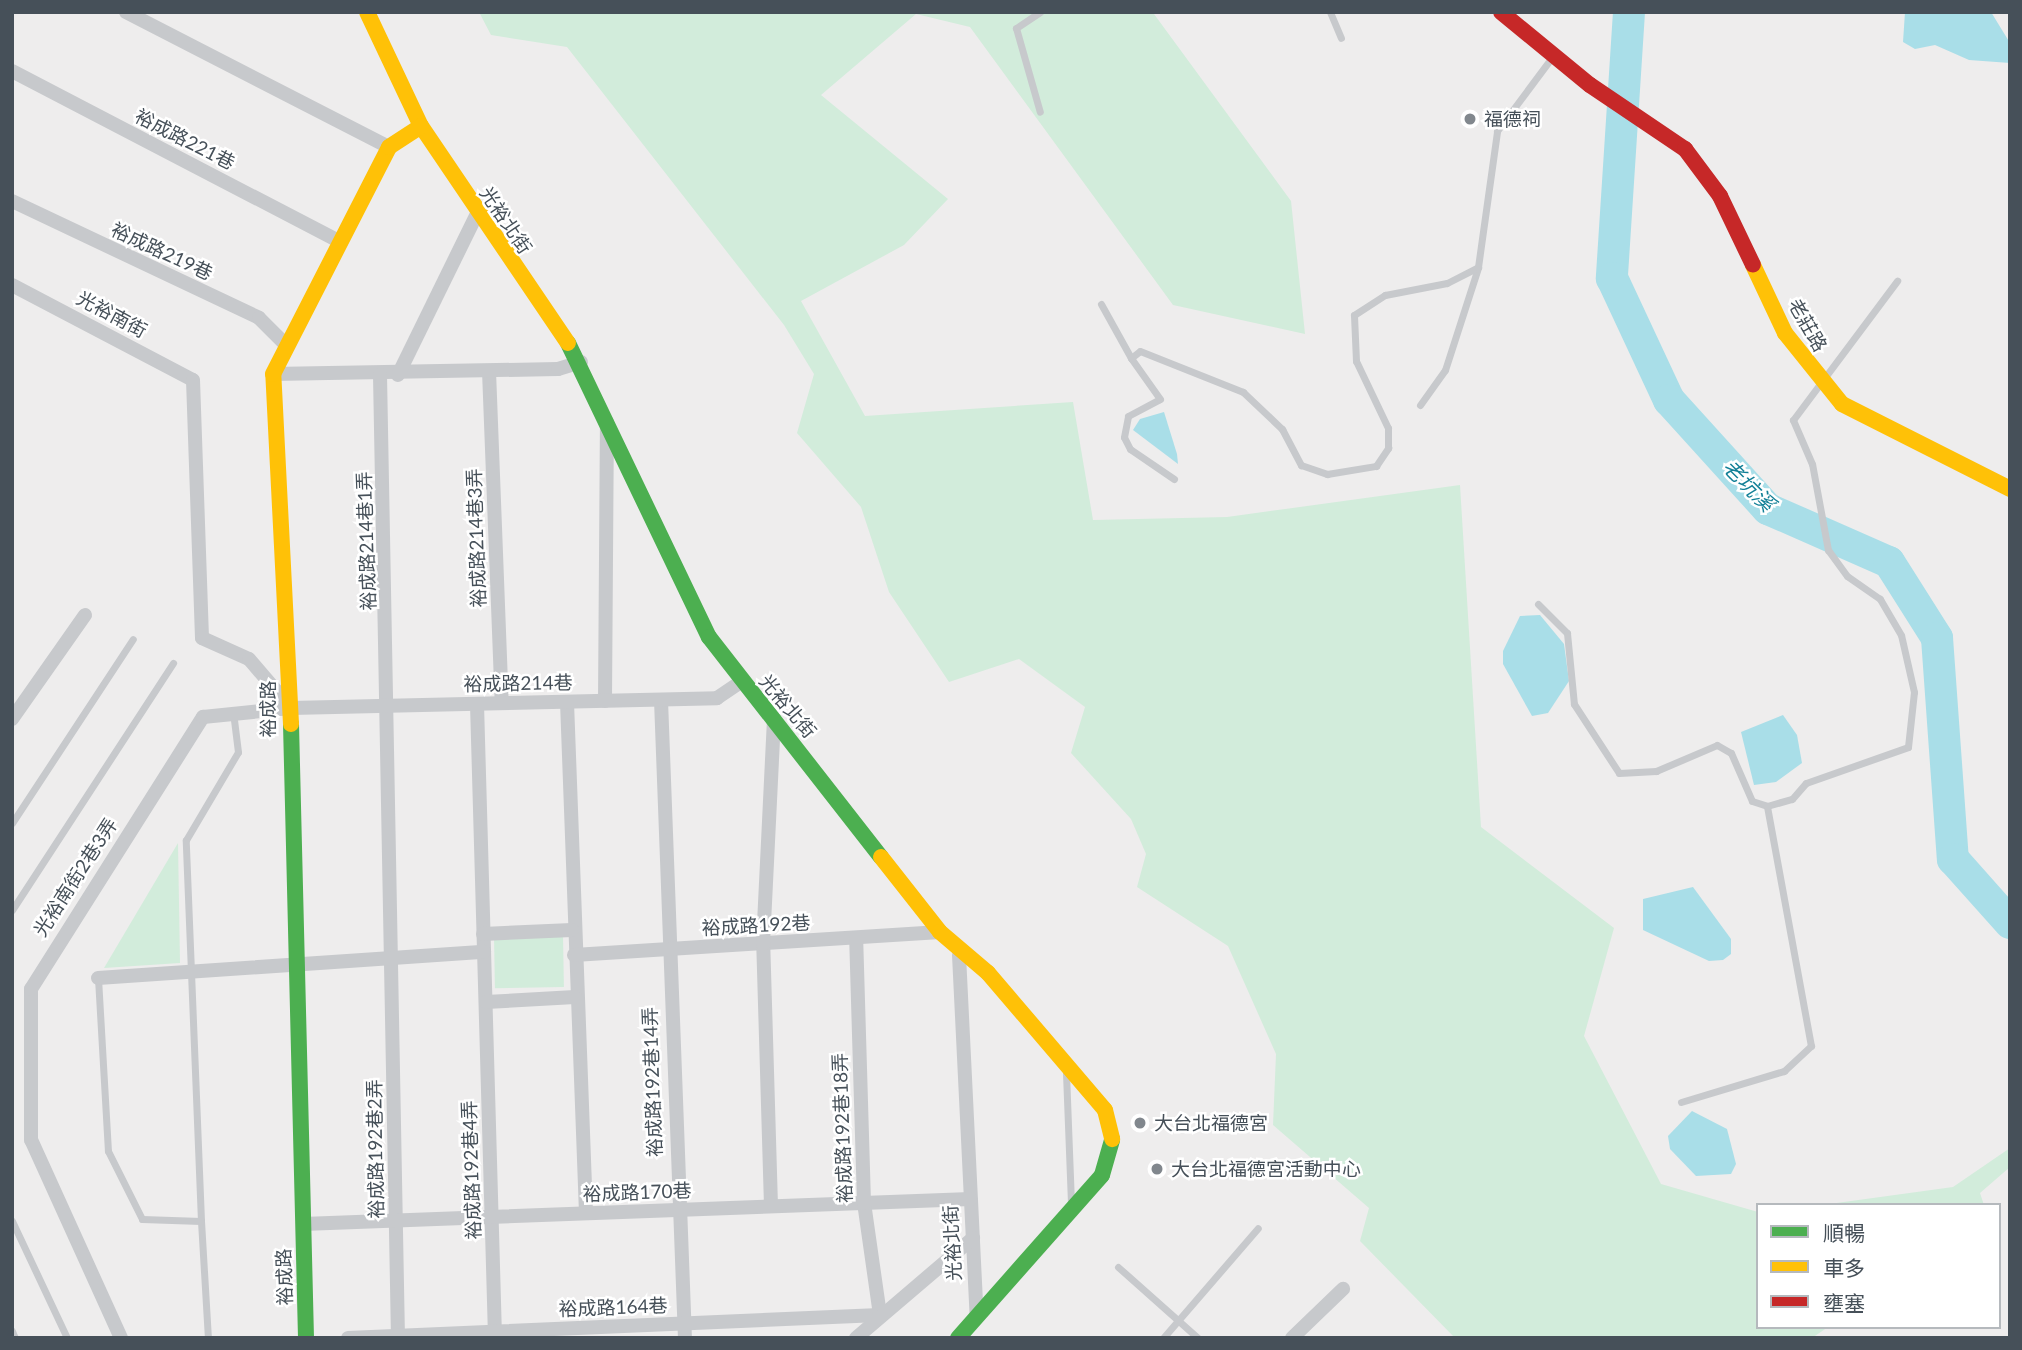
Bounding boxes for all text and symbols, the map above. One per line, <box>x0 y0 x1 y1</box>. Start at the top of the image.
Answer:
street label: 裕成路221巷 <box>131 104 239 174</box>
place label: 福德祠 <box>1484 108 1541 130</box>
marker: 福德祠 <box>1462 111 1478 127</box>
street label: 光裕北街 <box>475 182 537 258</box>
street label: 裕成路219巷 <box>108 218 216 284</box>
street label: 光裕南街 <box>73 286 151 342</box>
street label: 老莊路 <box>1784 295 1832 355</box>
water label: 老坑溪 <box>1718 454 1780 516</box>
street label: 裕成路214巷3弄 <box>462 468 490 608</box>
street label: 裕成路214巷1弄 <box>352 471 380 611</box>
street label: 光裕北街 <box>755 670 821 742</box>
street label: 裕成路214巷 <box>463 671 573 695</box>
street label: 裕成路 <box>257 681 279 737</box>
street label: 光裕南街2巷3弄 <box>28 814 122 940</box>
street label: 裕成路192巷 <box>701 911 811 939</box>
street label: 裕成路192巷14弄 <box>638 1007 666 1157</box>
street label: 裕成路192巷18弄 <box>828 1053 856 1203</box>
street label: 裕成路192巷2弄 <box>362 1079 388 1219</box>
street label: 裕成路192巷4弄 <box>457 1100 485 1240</box>
place label: 大台北福德宮 <box>1154 1112 1268 1134</box>
marker: 大台北福德宮 <box>1132 1115 1148 1131</box>
place label: 大台北福德宮活動中心 <box>1171 1158 1361 1180</box>
marker: 大台北福德宮活動中心 <box>1149 1161 1165 1177</box>
street label: 裕成路170巷 <box>582 1179 692 1205</box>
legend <box>1756 1203 2001 1329</box>
street label: 光裕北街 <box>939 1204 965 1282</box>
text: 順暢 <box>1823 1220 1865 1245</box>
street label: 裕成路 <box>272 1248 296 1306</box>
text: 車多 <box>1823 1255 1865 1280</box>
text: 壅塞 <box>1823 1290 1865 1315</box>
street label: 裕成路164巷 <box>558 1294 668 1320</box>

